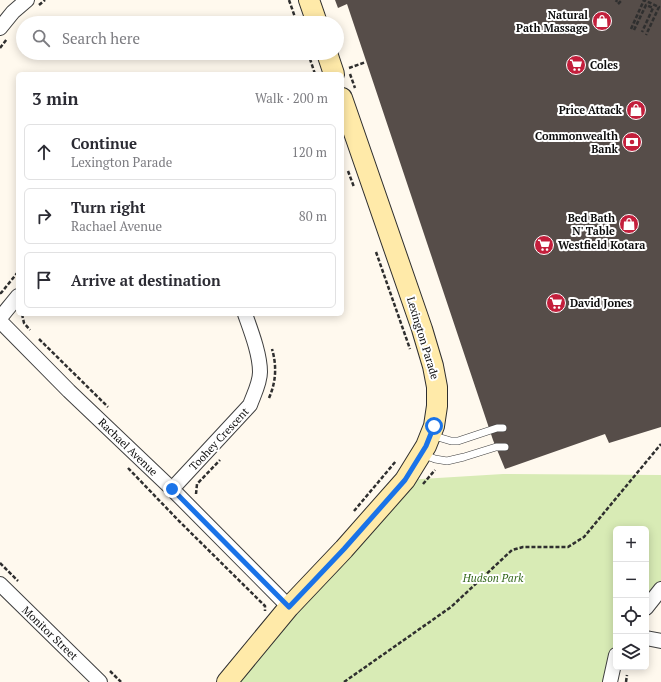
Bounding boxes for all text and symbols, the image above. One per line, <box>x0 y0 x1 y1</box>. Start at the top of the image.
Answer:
place label: Natural Path Massage <box>516 8 588 35</box>
shop icon: Natural Path Massage <box>591 10 613 32</box>
search box <box>16 16 344 60</box>
icon: search <box>30 27 52 49</box>
text: Search here <box>62 28 140 48</box>
supermarket icon: Coles <box>565 54 587 76</box>
place label: Coles <box>590 58 618 72</box>
text: 3 min <box>32 87 79 110</box>
text: Walk · 200 m <box>255 89 328 107</box>
shop icon: Price Attack <box>625 99 647 121</box>
place label: Price Attack <box>559 103 623 117</box>
place label: Commonwealth Bank <box>535 129 619 156</box>
bank icon: Commonwealth Bank <box>621 131 643 153</box>
text: Continue <box>71 133 137 153</box>
icon: ahead <box>33 141 55 163</box>
text: 120 m <box>292 143 327 161</box>
text: Lexington Parade <box>71 153 172 171</box>
text: Turn right <box>71 197 146 217</box>
icon: right <box>33 205 55 227</box>
text: 80 m <box>299 207 327 225</box>
place label: Bed Bath N' Table <box>568 211 615 238</box>
shop icon: Bed Bath N' Table <box>618 213 640 235</box>
text: Rachael Avenue <box>71 217 162 235</box>
supermarket icon: Westfield Kotara <box>533 234 555 256</box>
place label: Westfield Kotara <box>558 238 645 252</box>
icon: arrive <box>33 269 55 291</box>
text: Arrive at destination <box>71 270 221 290</box>
supermarket icon: David Jones <box>545 292 567 314</box>
street label: Lexington Parade <box>404 295 442 381</box>
place label: David Jones <box>570 296 632 310</box>
street label: Toohey Crescent <box>186 405 252 473</box>
street label: Rachael Avenue <box>95 415 161 479</box>
route start <box>425 417 443 435</box>
route end <box>163 480 181 498</box>
map controls <box>613 526 649 670</box>
button: + <box>613 526 649 562</box>
button: − <box>613 562 649 598</box>
park label: Hudson Park <box>462 571 524 585</box>
button: locate <box>613 598 649 634</box>
street label: Monitor Street <box>19 603 81 663</box>
button: layers <box>613 634 649 670</box>

